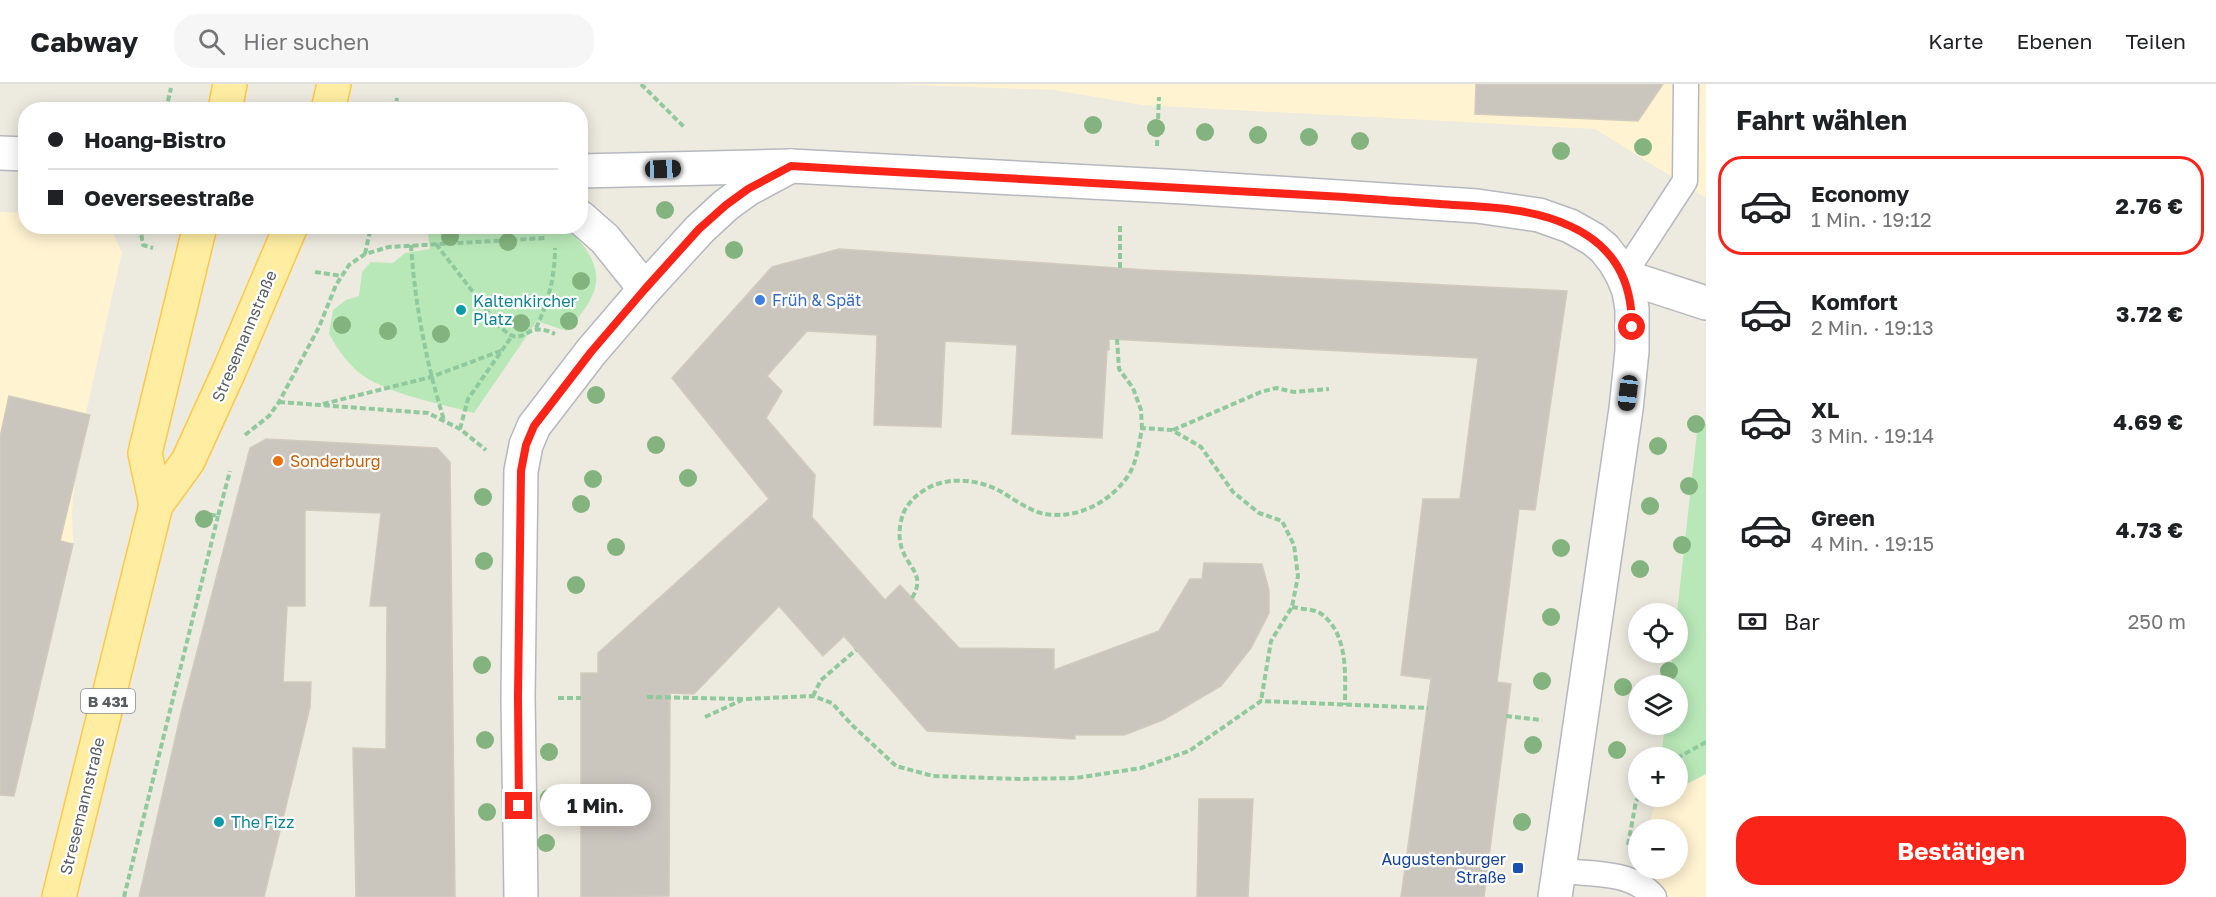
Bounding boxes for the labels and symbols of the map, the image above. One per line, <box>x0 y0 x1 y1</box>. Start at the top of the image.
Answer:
car <box>645 159 681 179</box>
street label: Stresemannstraße <box>207 267 281 405</box>
place label: Früh & Spät <box>772 290 861 310</box>
place label: Kaltenkircher Platz <box>473 291 577 329</box>
marker: Früh & Spät <box>753 293 767 307</box>
marker: Kaltenkircher Platz <box>454 303 468 317</box>
route start <box>1618 313 1645 340</box>
car <box>1617 374 1639 412</box>
place label: Sonderburg <box>290 451 380 471</box>
marker: Sonderburg <box>271 454 285 468</box>
road number: B 431 <box>81 689 135 713</box>
street label: Stresemannstraße <box>55 735 109 877</box>
callout: 1 Min. <box>540 785 651 827</box>
route end <box>505 792 532 819</box>
place label: The Fizz <box>231 812 294 832</box>
marker: The Fizz <box>212 815 226 829</box>
place label: Augustenburger Straße <box>1381 849 1506 887</box>
marker: Augustenburger Straße <box>1511 861 1525 875</box>

